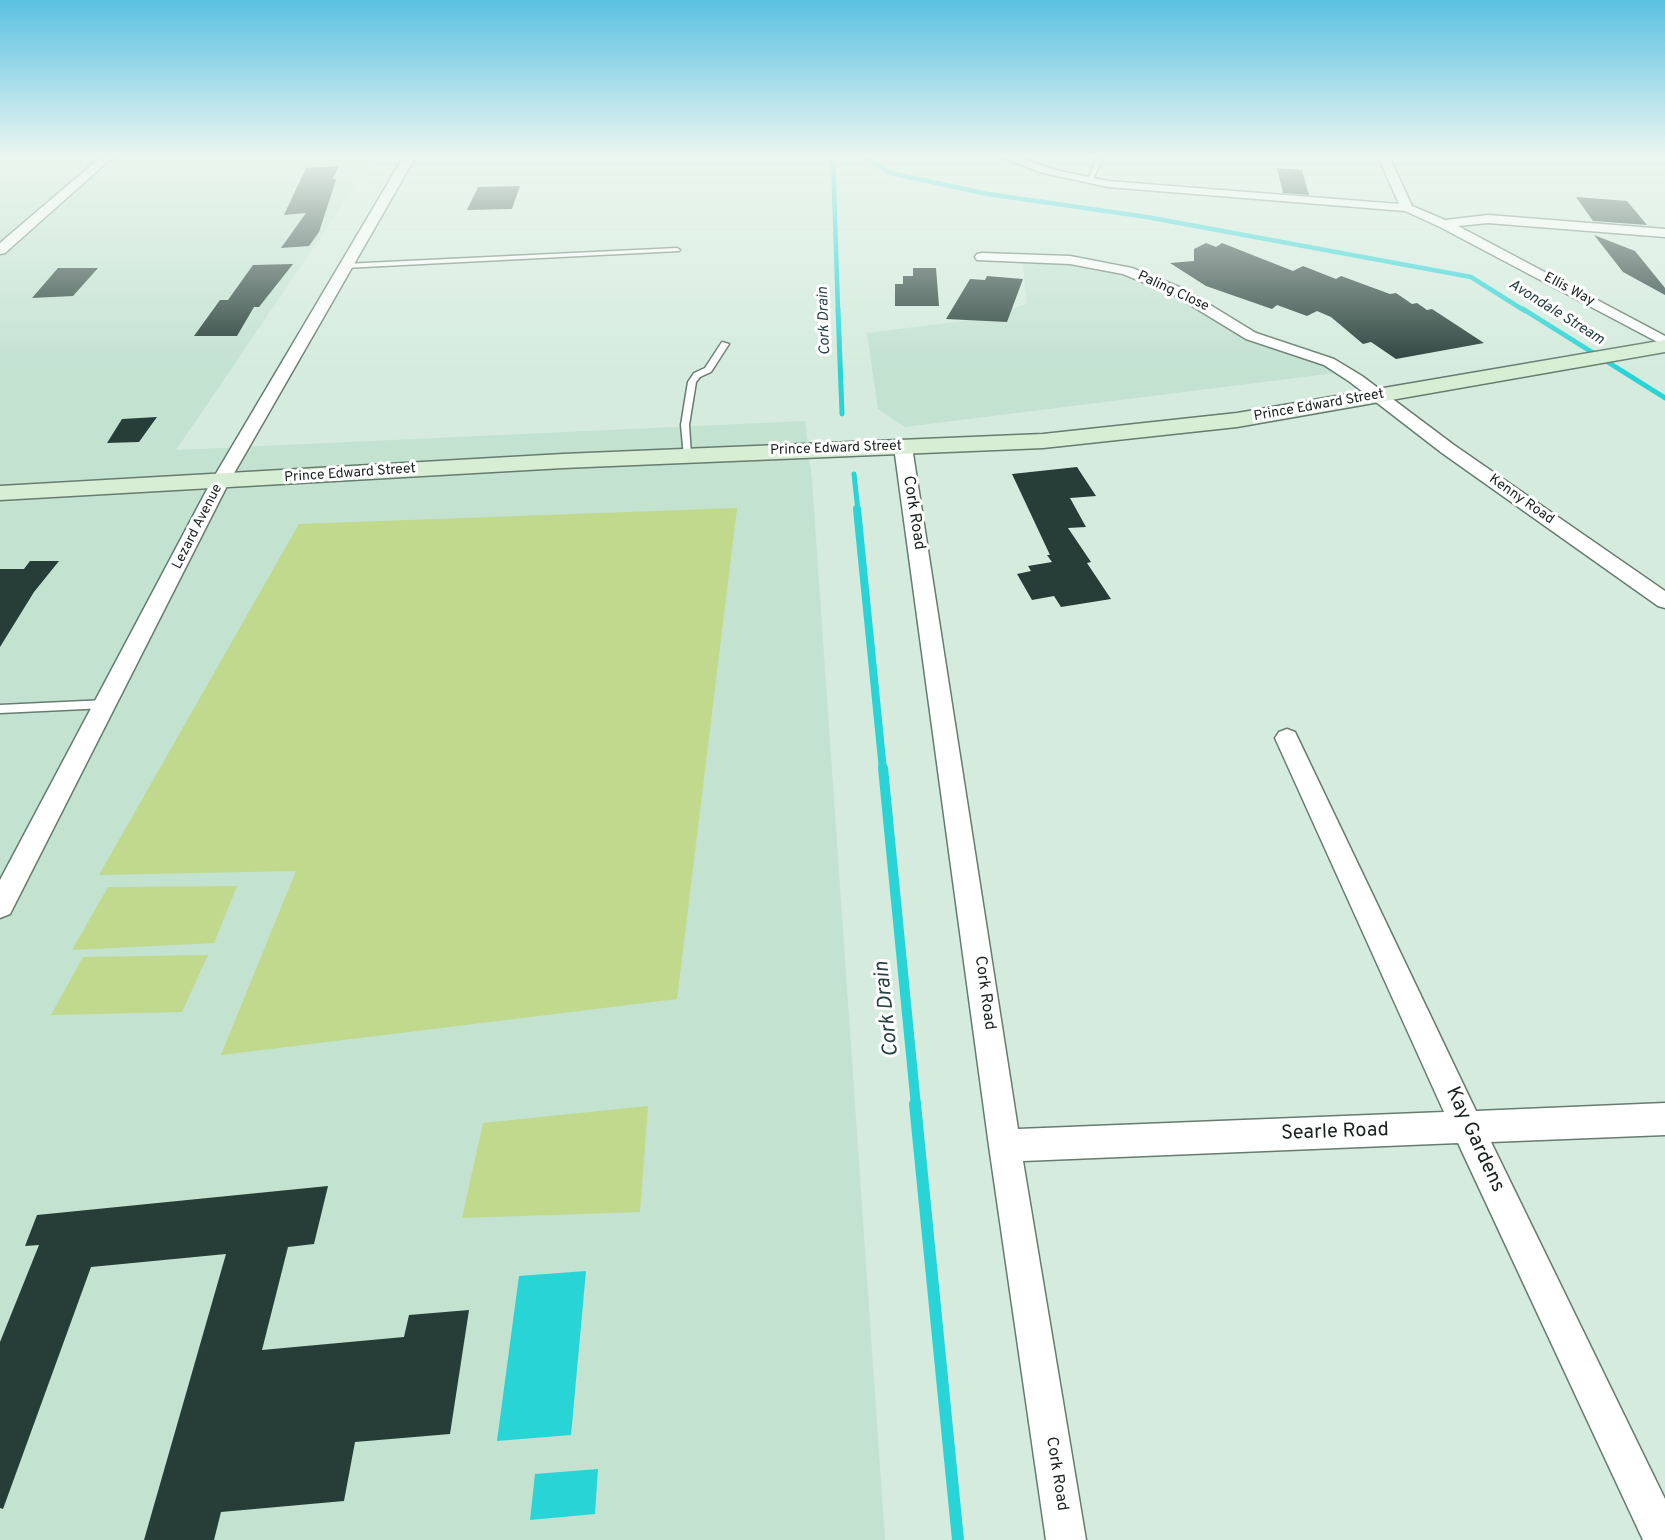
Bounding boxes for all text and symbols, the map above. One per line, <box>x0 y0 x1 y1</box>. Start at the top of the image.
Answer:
street label: Paling Close <box>1135 268 1211 316</box>
street label: Ellis Way <box>1541 270 1597 310</box>
water label: Avondale Stream <box>1505 276 1607 350</box>
water label: Cork Drain <box>815 286 835 356</box>
street label: Prince Edward Street <box>1253 386 1385 426</box>
street label: Prince Edward Street <box>770 438 902 460</box>
street label: Prince Edward Street <box>284 461 416 487</box>
street label: Kenny Road <box>1485 471 1557 529</box>
street label: Cork Road <box>898 475 928 551</box>
street label: Lezard Avenue <box>169 482 227 572</box>
street label: Cork Road <box>969 955 999 1031</box>
water label: Cork Drain <box>870 960 906 1058</box>
street label: Kay Gardens <box>1439 1084 1509 1196</box>
street label: Searle Road <box>1281 1119 1389 1147</box>
street label: Cork Road <box>1041 1436 1071 1512</box>

